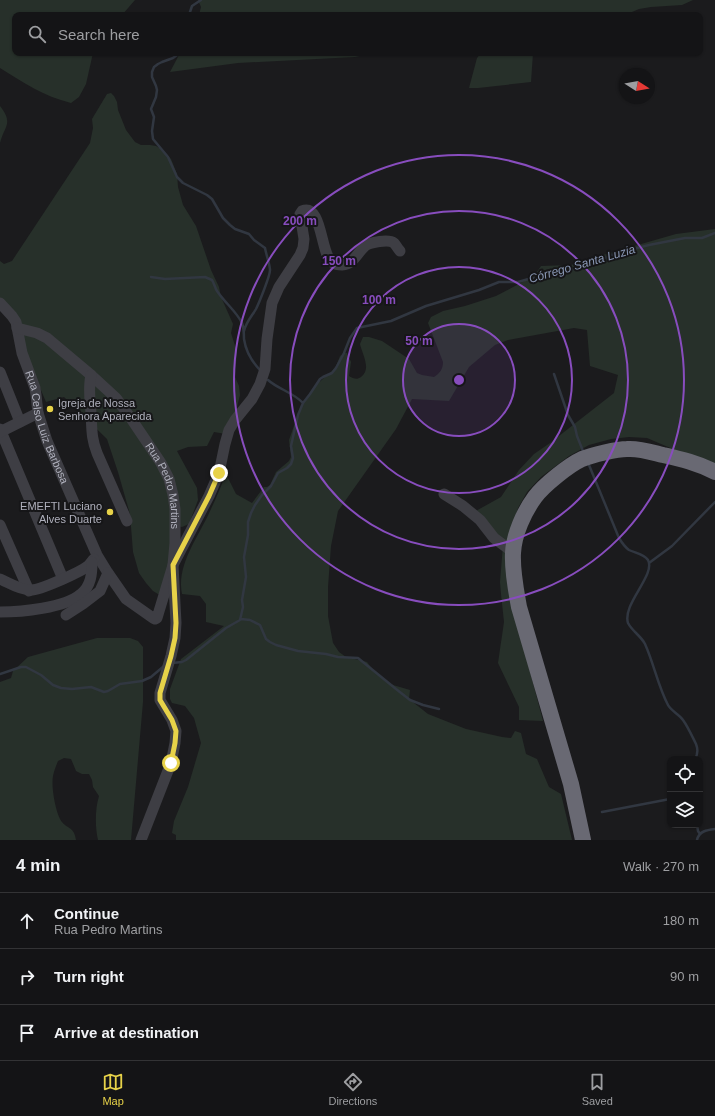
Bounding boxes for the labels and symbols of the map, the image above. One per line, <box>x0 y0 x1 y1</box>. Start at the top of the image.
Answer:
north arrow <box>619 68 655 104</box>
text: 200 m <box>283 214 317 228</box>
water label: Córrego Santa Luzia <box>527 242 637 286</box>
text: 150 m <box>322 254 356 268</box>
text: 100 m <box>362 293 396 307</box>
text: 50 m <box>405 334 433 348</box>
street label: Rua Celso Luiz Barbosa <box>23 369 71 486</box>
centre of rings <box>452 373 466 387</box>
place label: Igreja de Nossa Senhora Aparecida <box>58 397 152 422</box>
marker: Igreja de Nossa Senhora Aparecida <box>45 404 55 414</box>
street label: Rua Pedro Martins <box>143 440 181 530</box>
route end <box>210 464 228 482</box>
place label: EMEFTI Luciano Alves Duarte <box>20 500 102 525</box>
marker: EMEFTI Luciano Alves Duarte <box>105 507 115 517</box>
route start <box>162 754 180 772</box>

